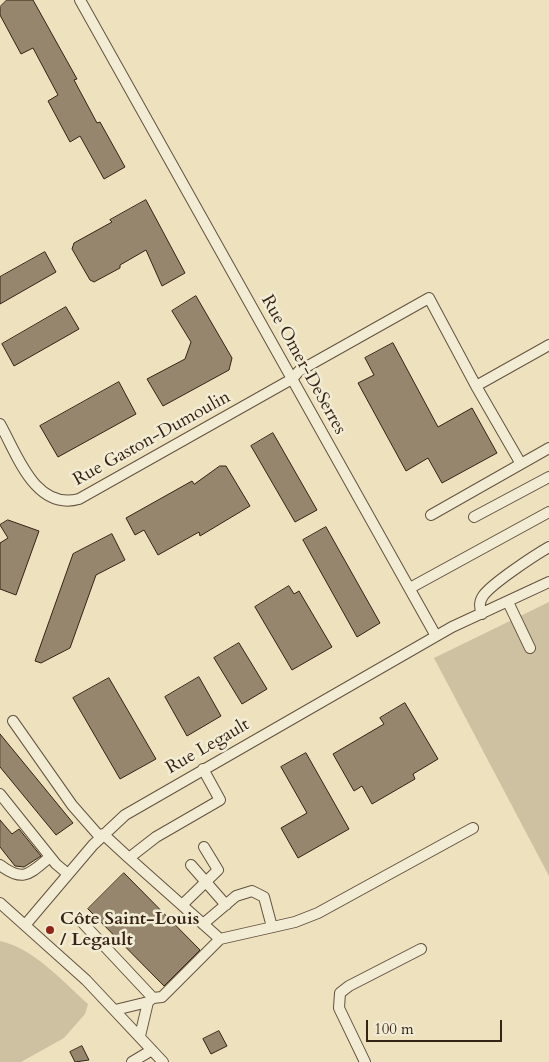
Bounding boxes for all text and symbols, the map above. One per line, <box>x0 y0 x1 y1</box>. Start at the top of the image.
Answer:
street label: Rue Omer-DeSerres <box>256 291 350 439</box>
street label: Rue Gaston-Dumoulin <box>70 387 234 491</box>
street label: Rue Legault <box>163 715 253 779</box>
place label: Côte Saint-Louis / Legault <box>60 909 200 952</box>
marker: Côte Saint-Louis / Legault <box>44 924 56 936</box>
scale bar <box>369 1010 505 1042</box>
text: 100 m <box>374 1019 414 1039</box>

